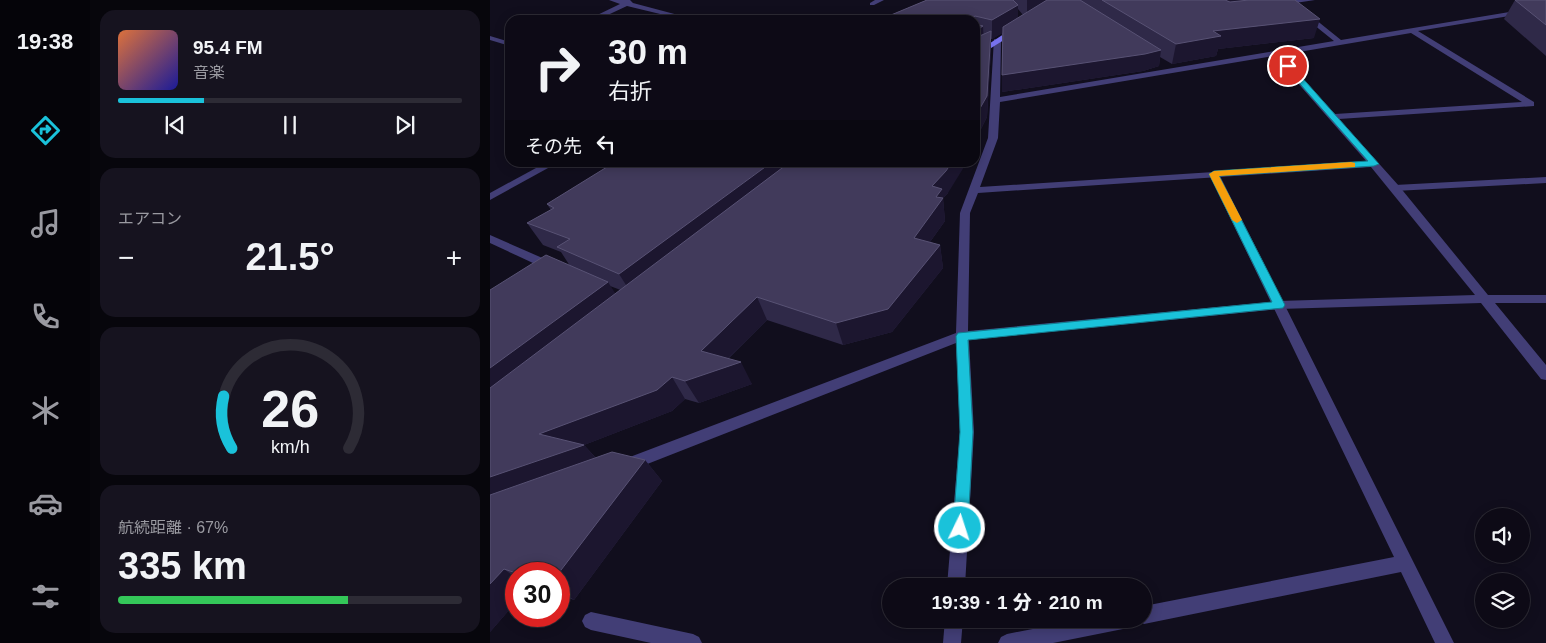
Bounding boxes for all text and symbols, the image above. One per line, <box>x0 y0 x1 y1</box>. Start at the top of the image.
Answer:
text: 19:38 <box>17 29 73 54</box>
text: 30 m <box>608 32 688 71</box>
icon: right <box>525 35 590 100</box>
text: 95.4 FM <box>193 37 263 58</box>
pin <box>1267 45 1309 87</box>
icon: arrive <box>1274 52 1302 80</box>
text: 音楽 <box>193 64 225 81</box>
text: 右折 <box>608 79 652 104</box>
icon: previous <box>161 111 189 139</box>
icon: pause <box>276 111 304 139</box>
icon: next <box>391 111 419 139</box>
icon: directions <box>28 113 63 148</box>
icon: left <box>592 130 620 158</box>
text: その先 <box>525 136 582 157</box>
icon: music <box>28 206 63 241</box>
text: エアコン <box>118 210 182 227</box>
text: 21.5° <box>245 236 335 278</box>
text: − <box>118 242 134 273</box>
text: + <box>446 242 462 273</box>
icon: phone <box>28 299 63 334</box>
text: 26 <box>261 380 319 438</box>
icon: climate <box>28 393 63 428</box>
text: km/h <box>271 437 309 457</box>
icon: car <box>28 486 63 521</box>
position arrow <box>933 501 985 553</box>
map controls <box>1475 508 1530 628</box>
button: sound <box>1475 508 1530 563</box>
text: 航続距離 · 67% <box>118 519 228 536</box>
text: 335 km <box>118 545 247 587</box>
speed limit sign: 30 <box>505 562 570 627</box>
button: layers <box>1475 573 1530 628</box>
icon: filters <box>28 579 63 614</box>
text: 19:39 · 1 分 · 210 m <box>931 592 1103 613</box>

